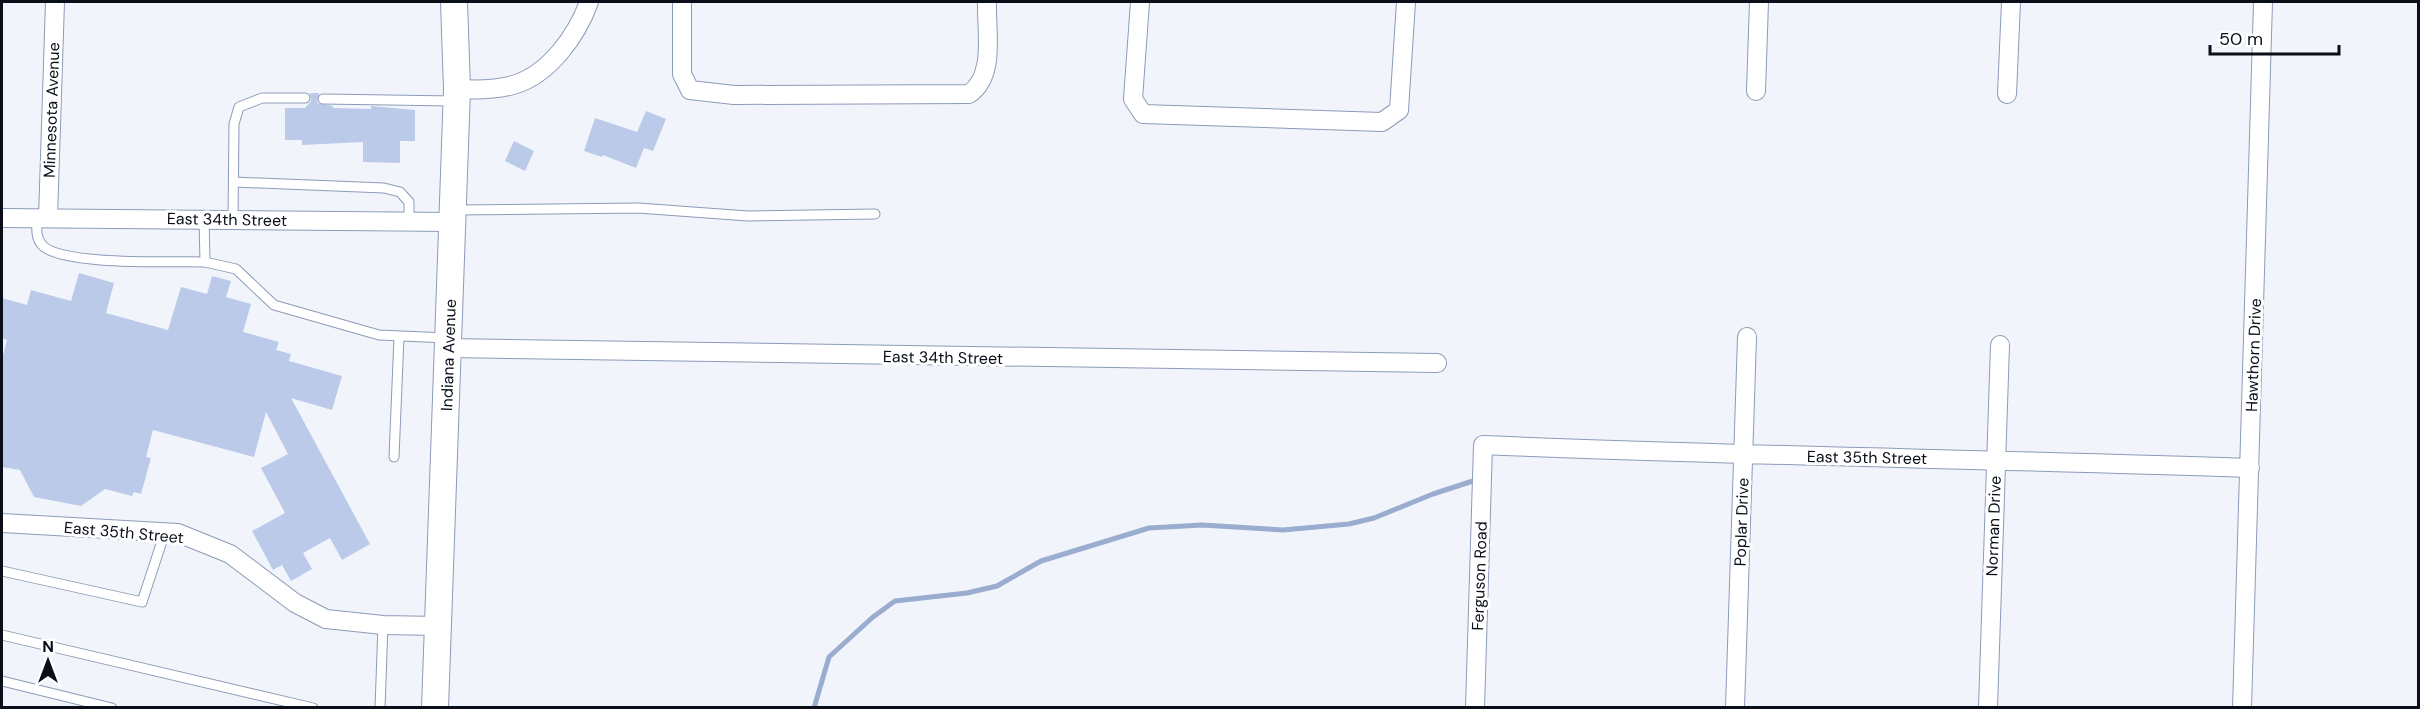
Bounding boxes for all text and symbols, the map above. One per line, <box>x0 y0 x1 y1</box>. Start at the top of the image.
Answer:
scale bar <box>2210 18 2339 56</box>
text: 50 m <box>2219 27 2263 51</box>
street label: Minnesota Avenue <box>39 42 64 178</box>
street label: East 34th Street <box>167 208 287 231</box>
street label: Hawthorn Drive <box>2241 298 2266 412</box>
street label: Indiana Avenue <box>436 299 461 411</box>
street label: East 34th Street <box>883 346 1003 369</box>
street label: East 35th Street <box>1807 446 1927 469</box>
street label: Norman Drive <box>1981 475 2006 577</box>
street label: Poplar Drive <box>1729 477 1754 567</box>
street label: East 35th Street <box>63 517 185 548</box>
street label: Ferguson Road <box>1467 521 1492 631</box>
north arrow <box>18 631 78 691</box>
text: N <box>42 636 54 657</box>

